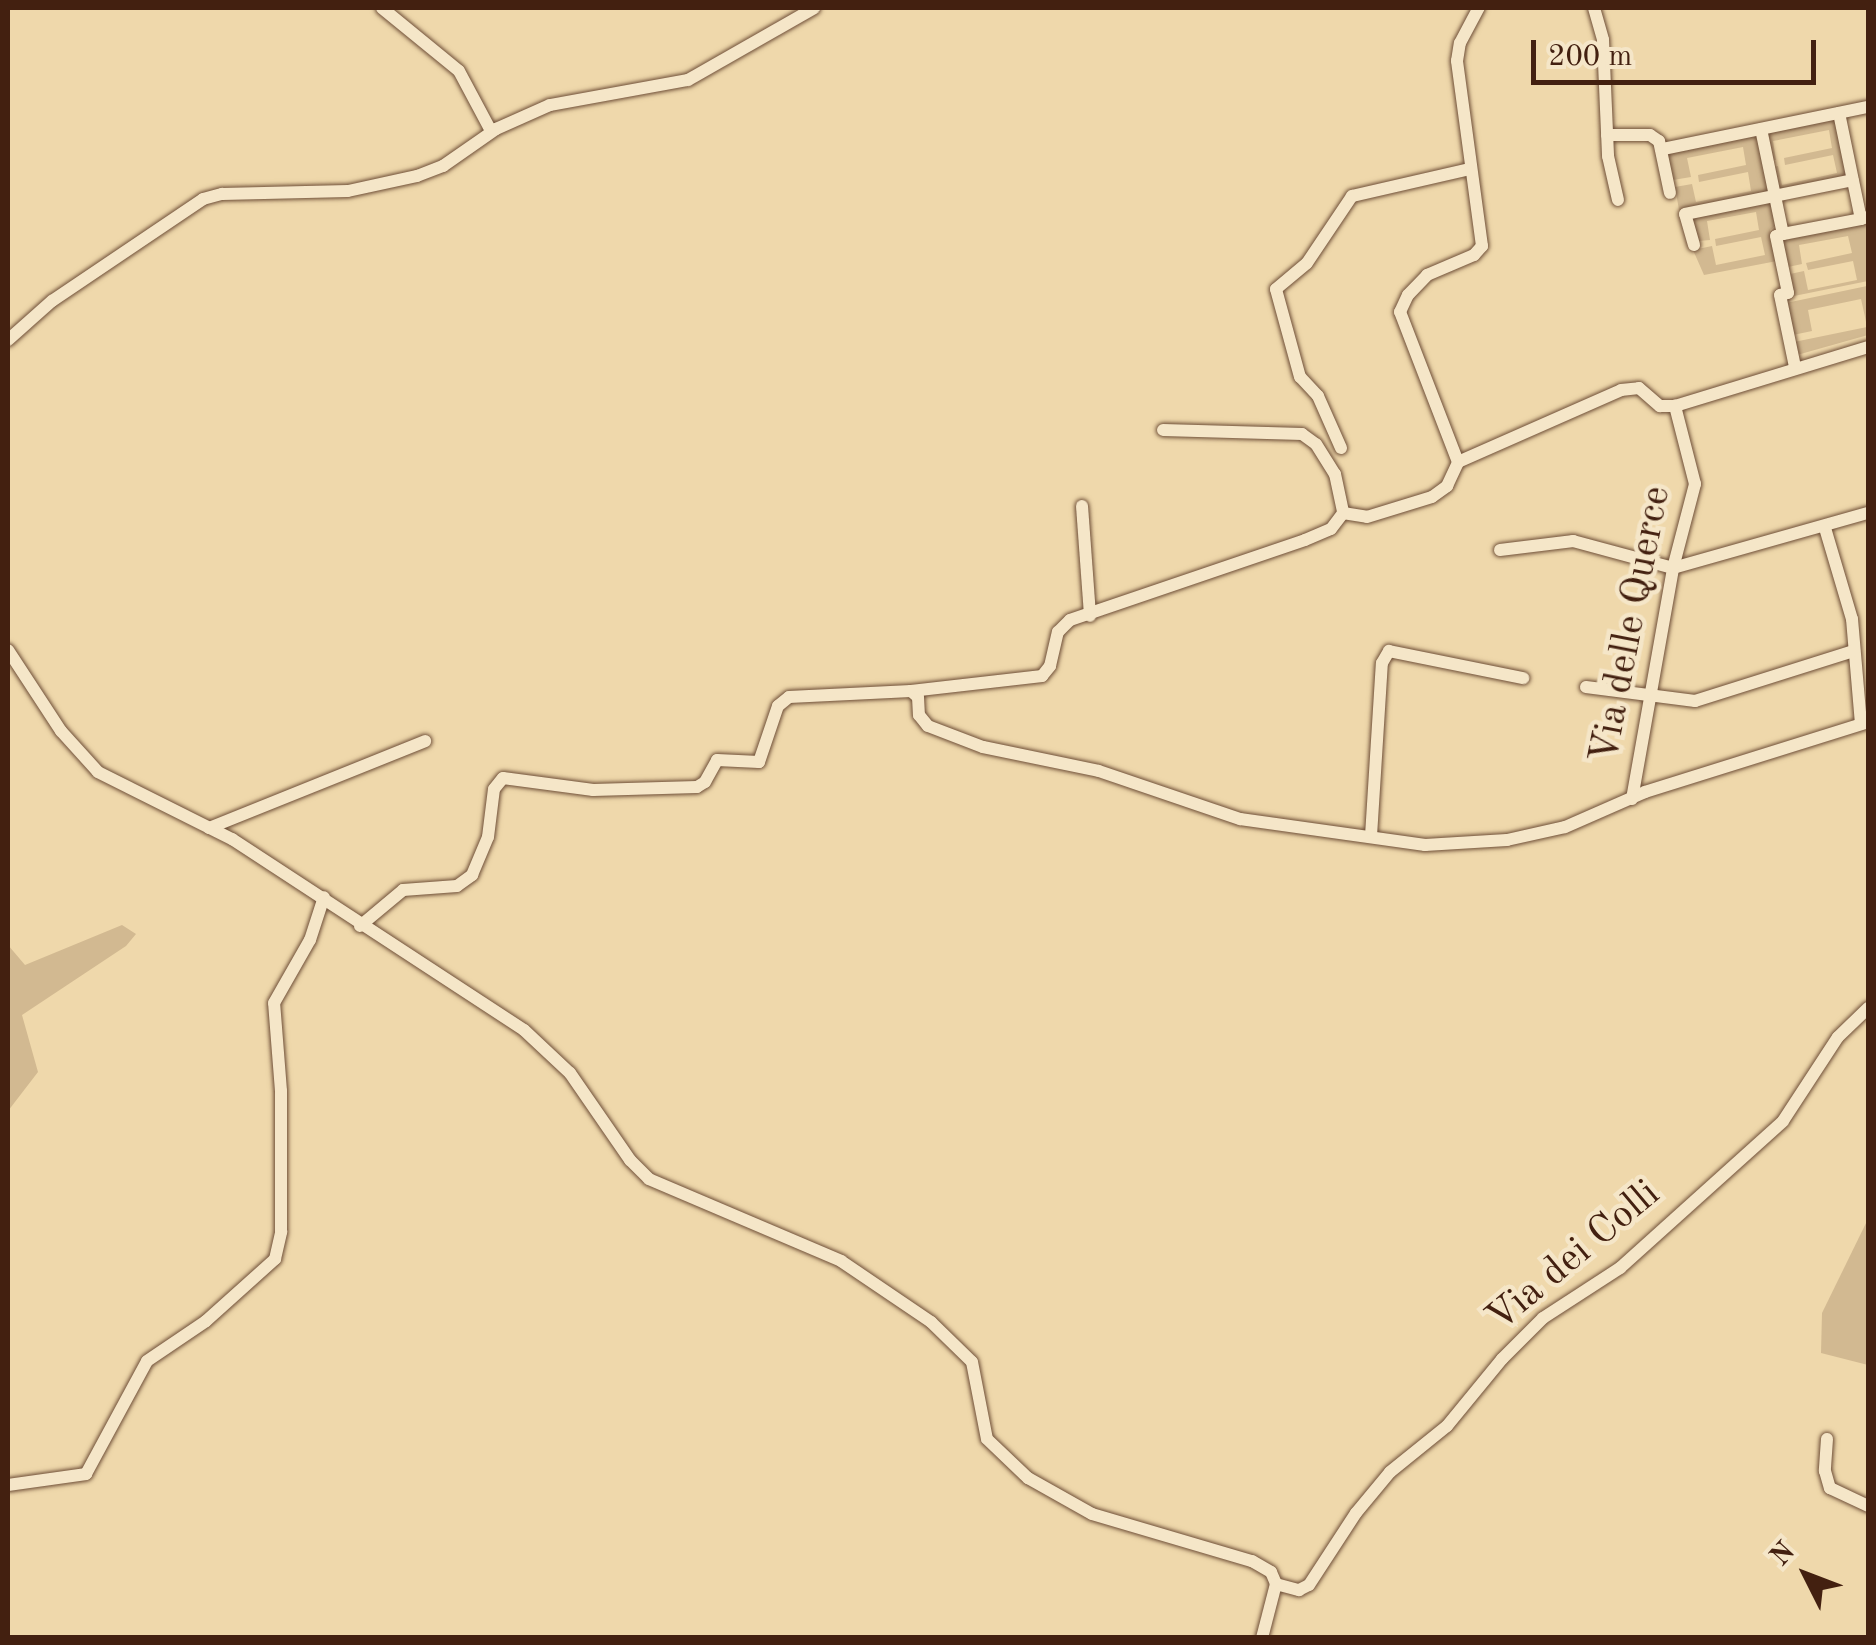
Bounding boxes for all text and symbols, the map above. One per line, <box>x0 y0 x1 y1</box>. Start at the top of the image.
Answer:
scale bar <box>1536 20 1821 82</box>
text: 200 m <box>1548 42 1632 72</box>
street label: Via delle Querce <box>1582 482 1682 768</box>
street label: Via dei Colli <box>1478 1171 1670 1343</box>
north arrow <box>1756 1525 1856 1625</box>
text: N <box>1766 1538 1801 1572</box>

